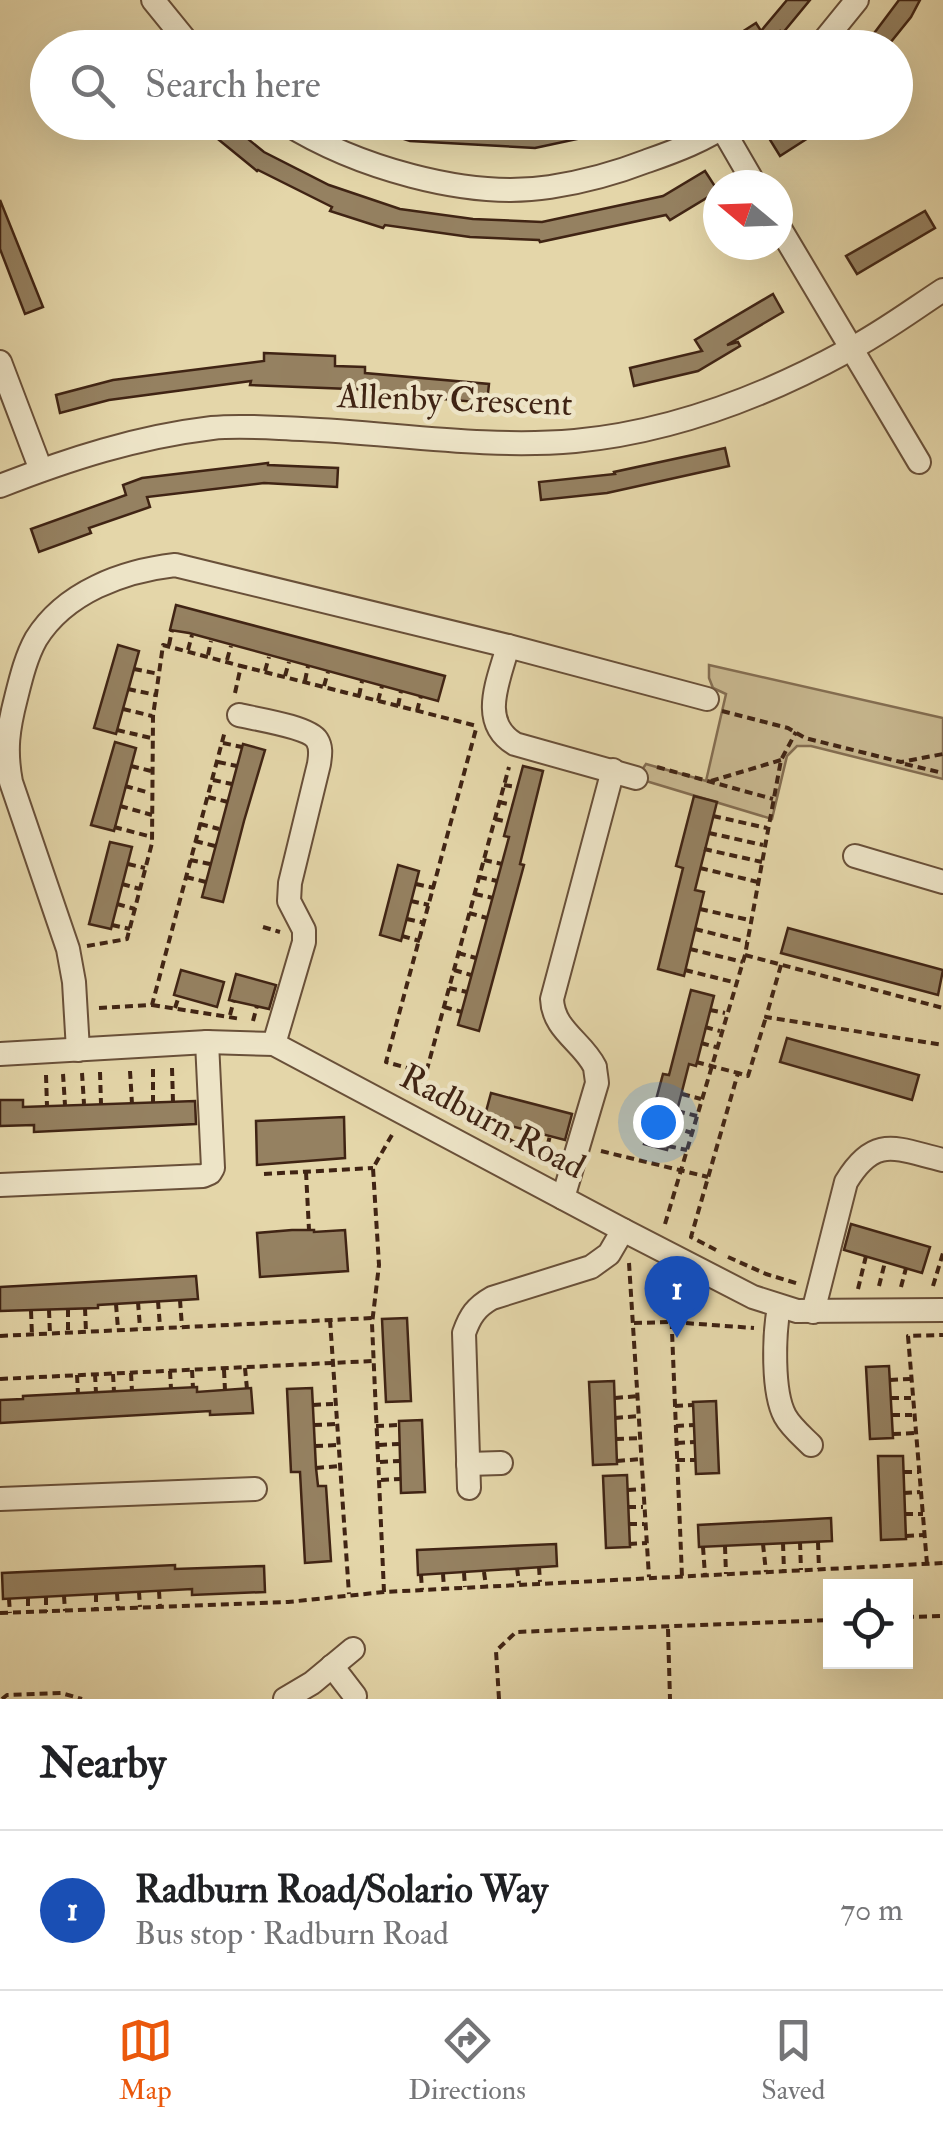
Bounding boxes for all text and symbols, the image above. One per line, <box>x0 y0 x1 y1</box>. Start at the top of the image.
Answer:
search box <box>30 30 913 140</box>
icon: search <box>65 58 120 113</box>
text: Search here <box>145 61 321 109</box>
north arrow <box>703 170 793 260</box>
street label: Allenby Crescent <box>336 374 573 426</box>
street label: Radburn Road <box>392 1055 593 1189</box>
your location <box>633 1097 684 1148</box>
pin: 1 <box>644 1256 710 1338</box>
map controls <box>823 1579 913 1669</box>
button: locate <box>823 1579 913 1669</box>
text: Nearby <box>40 1738 166 1790</box>
text: Radburn Road/Solario Way <box>135 1866 548 1914</box>
text: 1 <box>67 1890 78 1930</box>
text: 70 m <box>840 1890 903 1930</box>
text: Bus stop · Radburn Road <box>135 1914 449 1954</box>
tab: Map <box>118 2013 173 2108</box>
tab: Directions <box>408 2013 526 2108</box>
tab: Saved <box>761 2013 825 2108</box>

